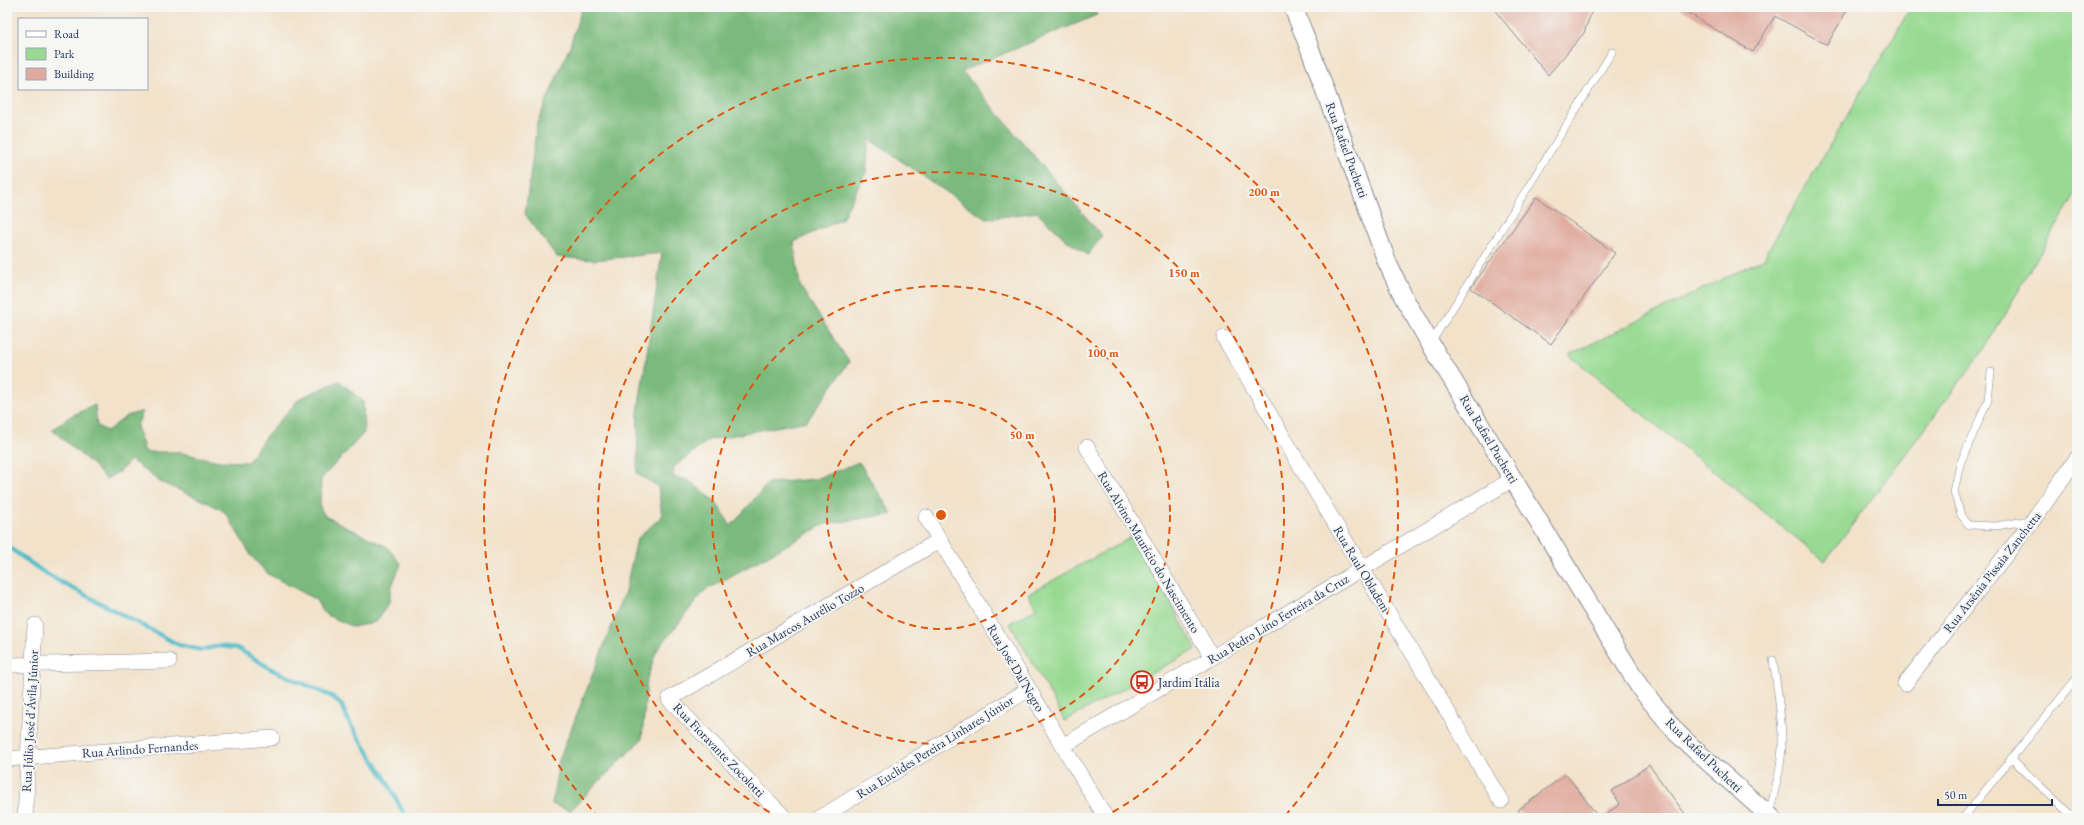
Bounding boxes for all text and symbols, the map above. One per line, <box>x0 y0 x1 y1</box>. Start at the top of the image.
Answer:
legend <box>18 18 148 90</box>
text: Road <box>54 26 80 42</box>
text: Park <box>54 46 75 62</box>
text: Building <box>54 66 95 82</box>
street label: Rua Rafael Puchetti <box>1322 100 1372 200</box>
text: 200 m <box>1248 184 1280 200</box>
text: 150 m <box>1168 265 1200 281</box>
text: 100 m <box>1087 345 1119 361</box>
street label: Rua Rafael Puchetti <box>1456 392 1522 486</box>
text: 50 m <box>1009 427 1035 443</box>
street label: Rua Alvino Maurício do Nascimento <box>1094 468 1204 636</box>
street label: Rua Arsênia Pissaia Zanchetta <box>1939 507 2045 636</box>
centre of rings <box>934 508 948 522</box>
street label: Rua Raul Obladem <box>1330 523 1394 615</box>
street label: Rua Pedro Lino Ferreira da Cruz <box>1204 570 1352 668</box>
street label: Rua Marcos Aurélio Tozzo <box>743 579 867 661</box>
street label: Rua José Dal'Negro <box>983 621 1049 715</box>
street label: Rua Júlio José d'Ávila Júnior <box>18 649 42 793</box>
bus stop icon: Jardim Itália <box>1129 669 1155 695</box>
place label: Jardim Itália <box>1157 674 1220 691</box>
street label: Rua Euclides Pereira Linhares Júnior <box>853 691 1017 803</box>
street label: Rua Fioravante Zocolotti <box>669 699 769 801</box>
street label: Rua Rafael Puchetti <box>1662 714 1746 796</box>
street label: Rua Arlindo Fernandes <box>81 736 199 762</box>
scale bar <box>1938 781 2052 807</box>
text: 50 m <box>1944 787 1968 803</box>

